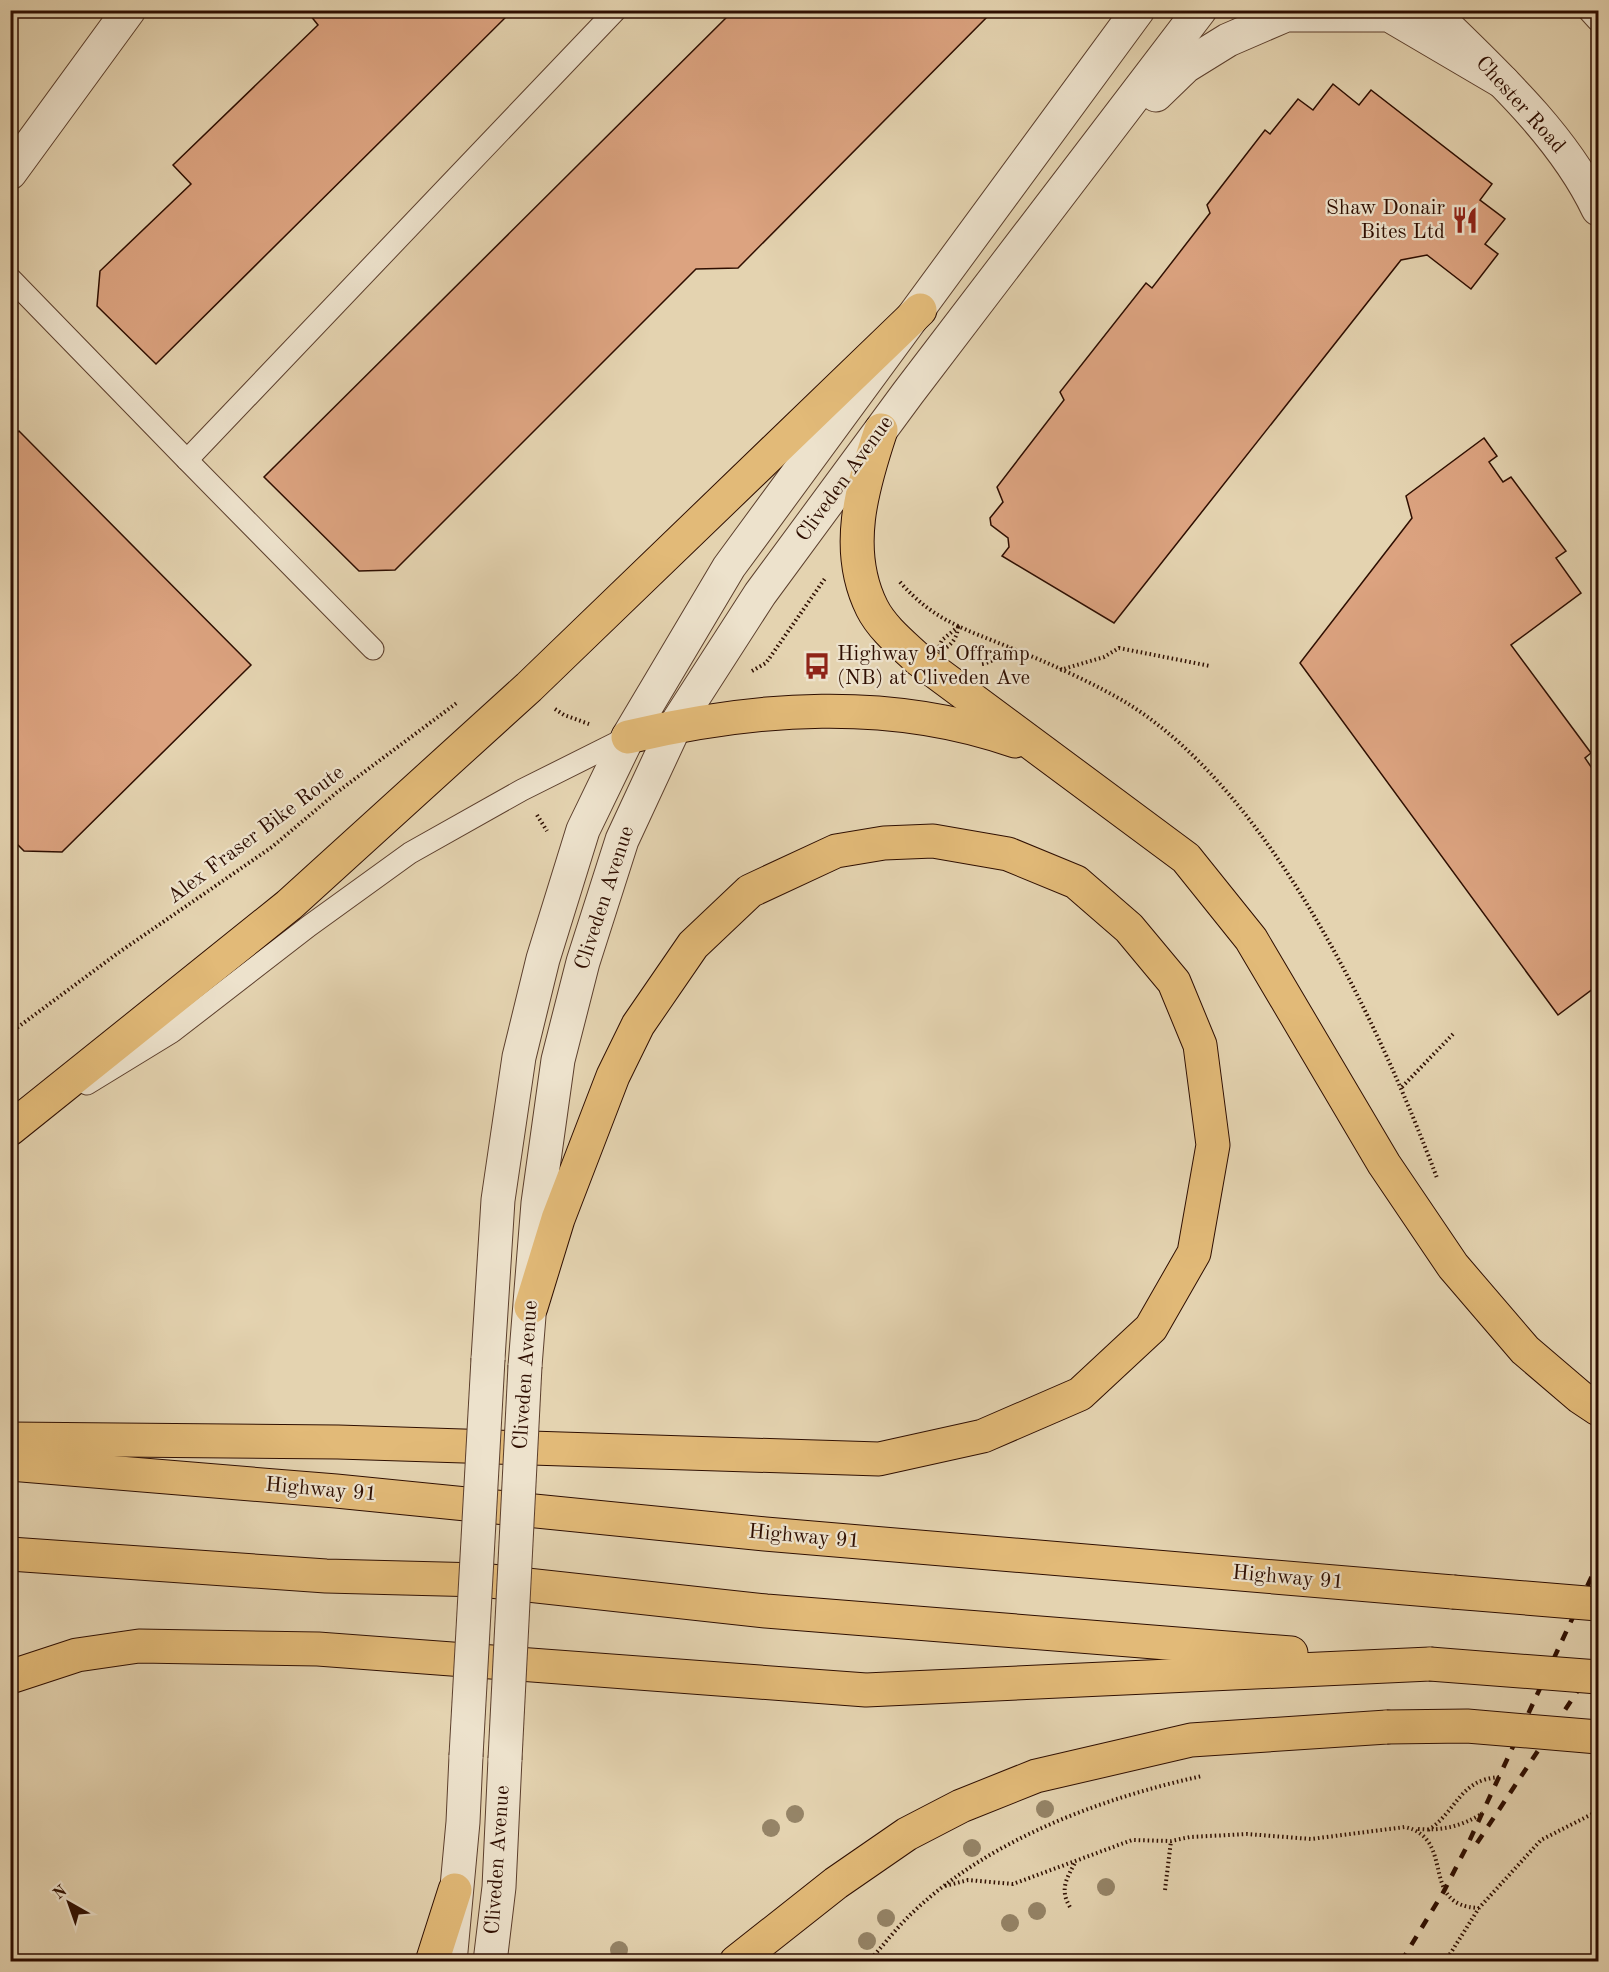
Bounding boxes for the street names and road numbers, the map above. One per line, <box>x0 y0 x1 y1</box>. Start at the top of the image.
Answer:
street label: Chester Road <box>1471 52 1569 158</box>
street label: Cliveden Avenue <box>792 412 898 546</box>
street label: Alex Fraser Bike Route <box>164 762 348 908</box>
street label: Cliveden Avenue <box>572 824 638 972</box>
street label: Cliveden Avenue <box>510 1300 542 1450</box>
street label: Highway 91 <box>264 1475 378 1505</box>
street label: Highway 91 <box>747 1522 861 1552</box>
street label: Highway 91 <box>1231 1563 1345 1593</box>
street label: Cliveden Avenue <box>482 1785 514 1935</box>

